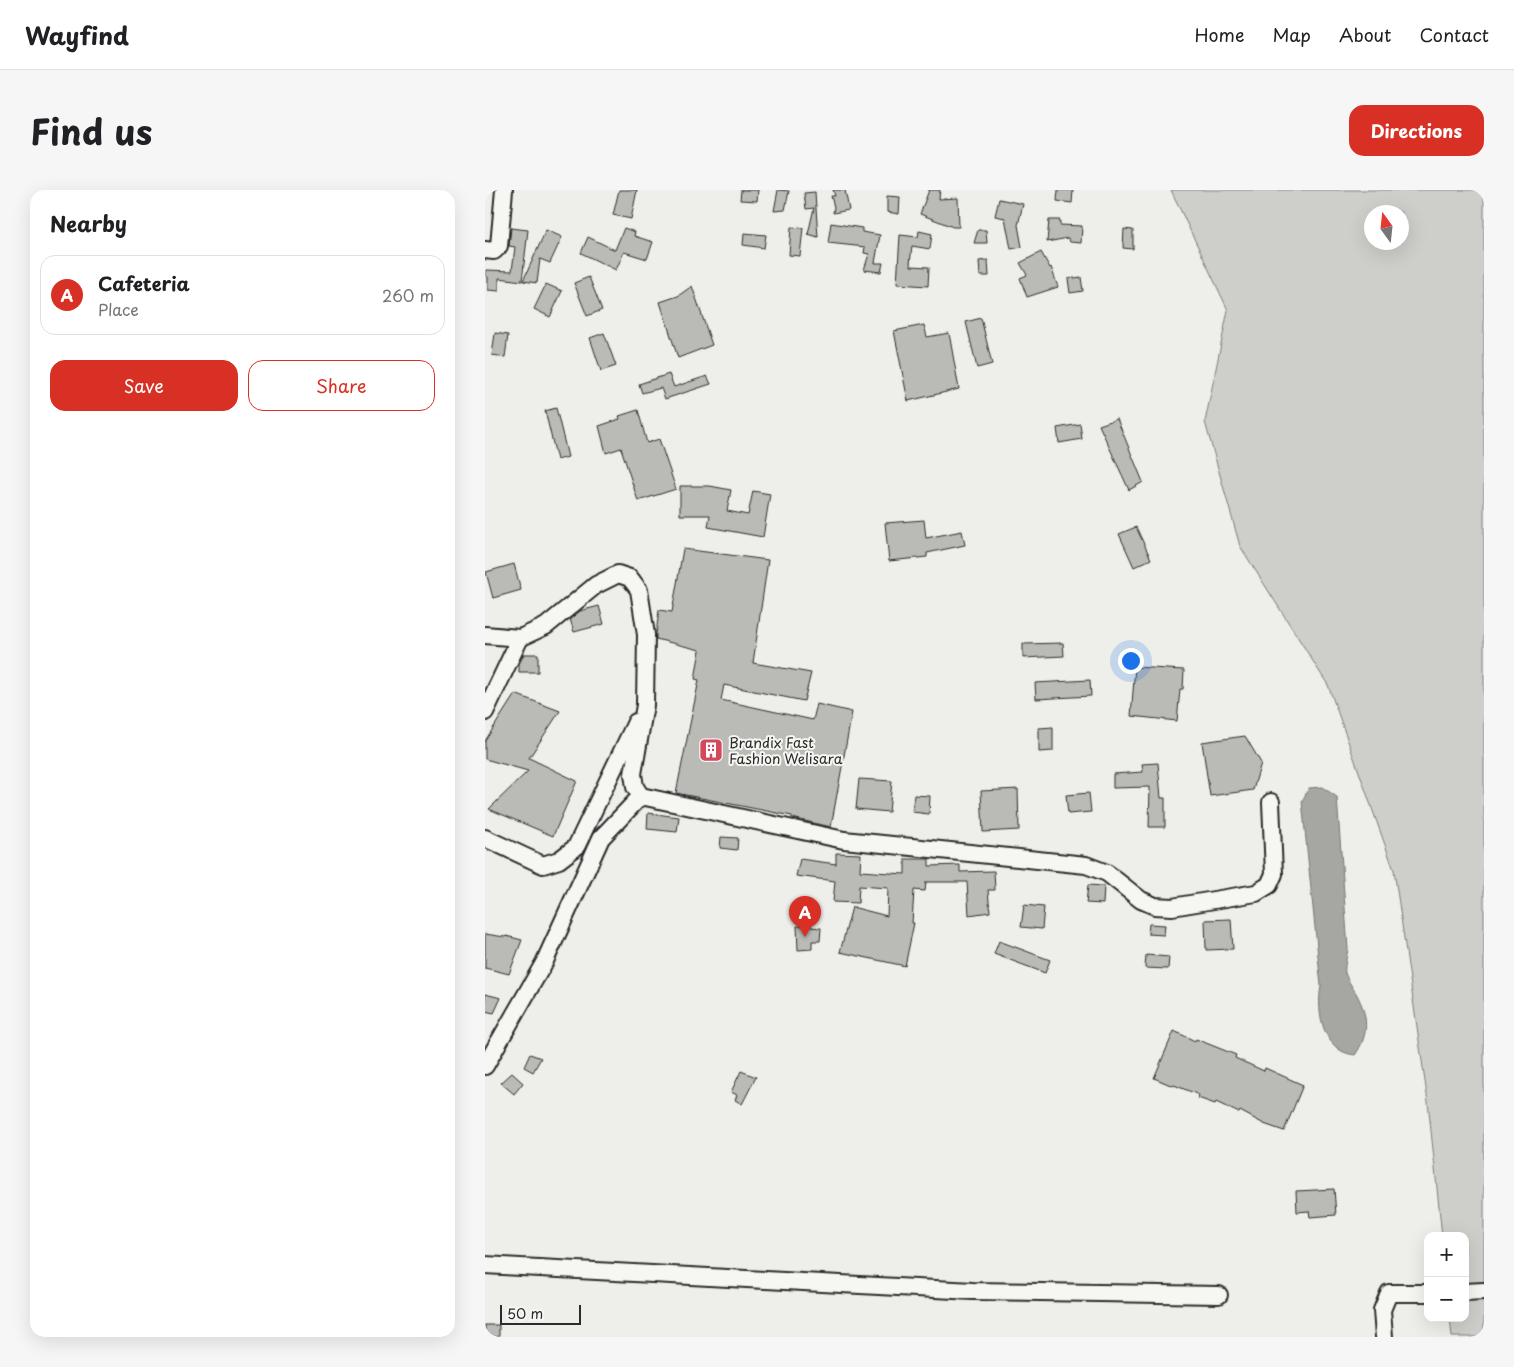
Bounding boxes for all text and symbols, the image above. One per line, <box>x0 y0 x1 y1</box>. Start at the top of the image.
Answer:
text: Wayfind <box>25 17 129 53</box>
text: Home <box>1194 21 1244 48</box>
text: Map <box>1272 21 1311 48</box>
text: About <box>1339 21 1391 48</box>
text: Contact <box>1419 21 1489 48</box>
text: Find us <box>30 104 152 157</box>
button: Directions <box>1349 105 1484 156</box>
north arrow <box>1364 205 1409 250</box>
text: Nearby <box>50 207 127 239</box>
text: Cafeteria <box>98 269 190 297</box>
text: A <box>61 283 73 307</box>
text: 260 m <box>382 283 434 307</box>
text: Place <box>98 297 139 321</box>
button: Save <box>50 360 238 411</box>
button: Share <box>248 360 435 411</box>
your location <box>1118 648 1144 674</box>
place label: Brandix Fast Fashion Welisara <box>729 732 843 769</box>
building icon: Brandix Fast Fashion Welisara <box>698 737 724 763</box>
pin: A <box>789 896 821 937</box>
map controls <box>1424 1232 1469 1322</box>
button: + <box>1424 1232 1469 1277</box>
button: − <box>1424 1277 1469 1322</box>
scale bar <box>500 1302 581 1325</box>
text: 50 m <box>507 1303 543 1324</box>

